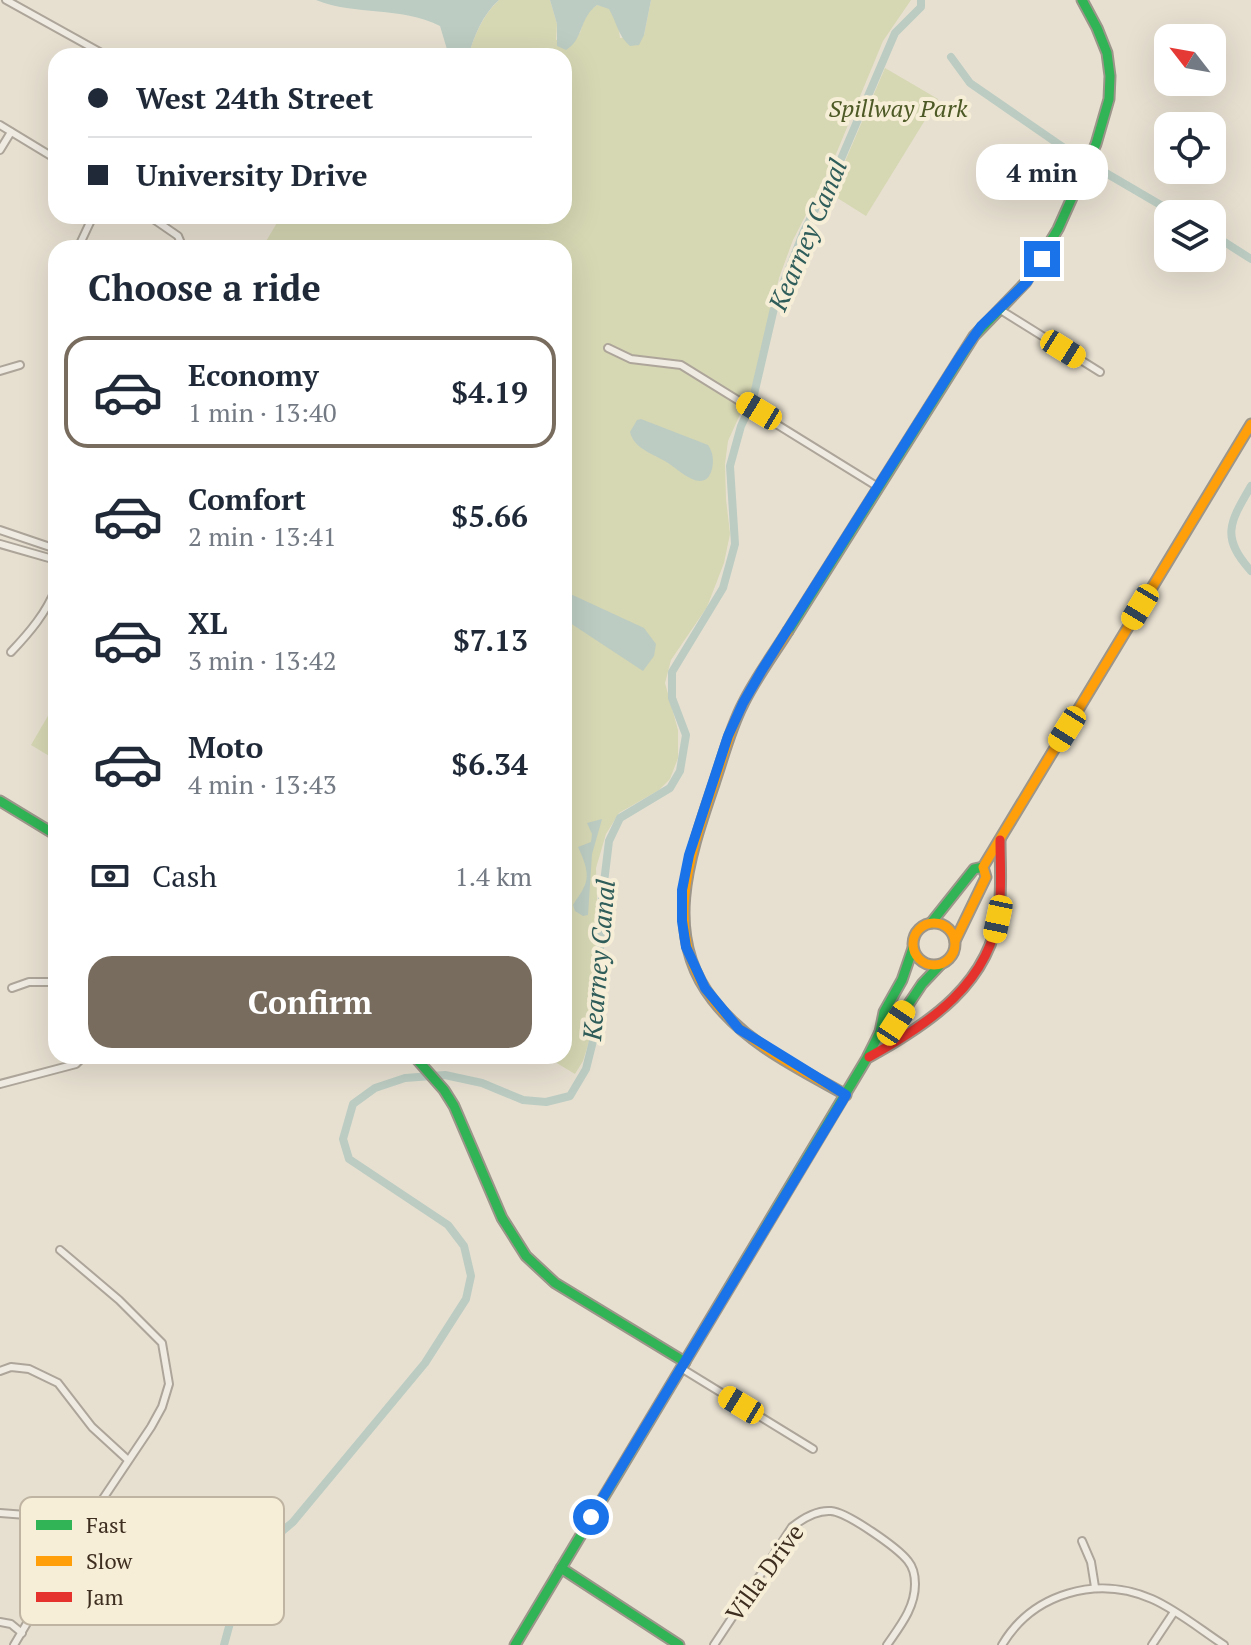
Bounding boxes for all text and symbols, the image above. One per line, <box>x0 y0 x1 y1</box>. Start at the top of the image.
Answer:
north arrow <box>1154 24 1226 96</box>
map controls <box>1154 24 1226 272</box>
text: West 24th Street <box>136 78 373 118</box>
park label: Spillway Park <box>829 92 968 124</box>
button: locate <box>1154 112 1226 184</box>
callout: 4 min <box>976 143 1108 199</box>
water label: Kearney Canal <box>759 153 855 317</box>
text: University Drive <box>136 155 368 195</box>
text: 4 min <box>1006 155 1078 189</box>
button: layers <box>1154 200 1226 272</box>
route end <box>1024 241 1060 277</box>
text: Choose a ride <box>88 264 321 311</box>
car <box>1036 326 1090 372</box>
text: Economy <box>188 355 319 395</box>
icon: car <box>92 356 164 428</box>
text: $4.19 <box>451 372 528 412</box>
car <box>732 388 786 434</box>
text: 1 min · 13:40 <box>188 395 337 429</box>
text: Comfort <box>188 479 306 519</box>
icon: car <box>92 480 164 552</box>
text: $5.66 <box>451 496 528 536</box>
text: 2 min · 13:41 <box>188 519 337 553</box>
car <box>1117 580 1163 634</box>
text: XL <box>188 603 227 643</box>
icon: car <box>92 604 164 676</box>
text: $7.13 <box>453 620 528 660</box>
text: 3 min · 13:42 <box>188 643 337 677</box>
car <box>1044 702 1090 756</box>
text: Moto <box>188 727 263 767</box>
icon: car <box>92 728 164 800</box>
text: $6.34 <box>451 744 528 784</box>
text: 4 min · 13:43 <box>188 767 337 801</box>
icon: cash <box>88 854 132 898</box>
text: Cash <box>152 856 217 896</box>
text: 1.4 km <box>455 859 532 893</box>
water label: Kearney Canal <box>574 877 622 1043</box>
car <box>981 893 1015 945</box>
button: Confirm <box>88 956 532 1048</box>
car <box>873 996 919 1050</box>
car <box>714 1382 768 1428</box>
legend <box>20 1497 284 1625</box>
route start <box>573 1499 609 1535</box>
text: Fast <box>86 1510 127 1539</box>
street label: Villa Drive <box>718 1517 810 1628</box>
text: Slow <box>86 1546 133 1575</box>
text: Jam <box>86 1582 124 1611</box>

